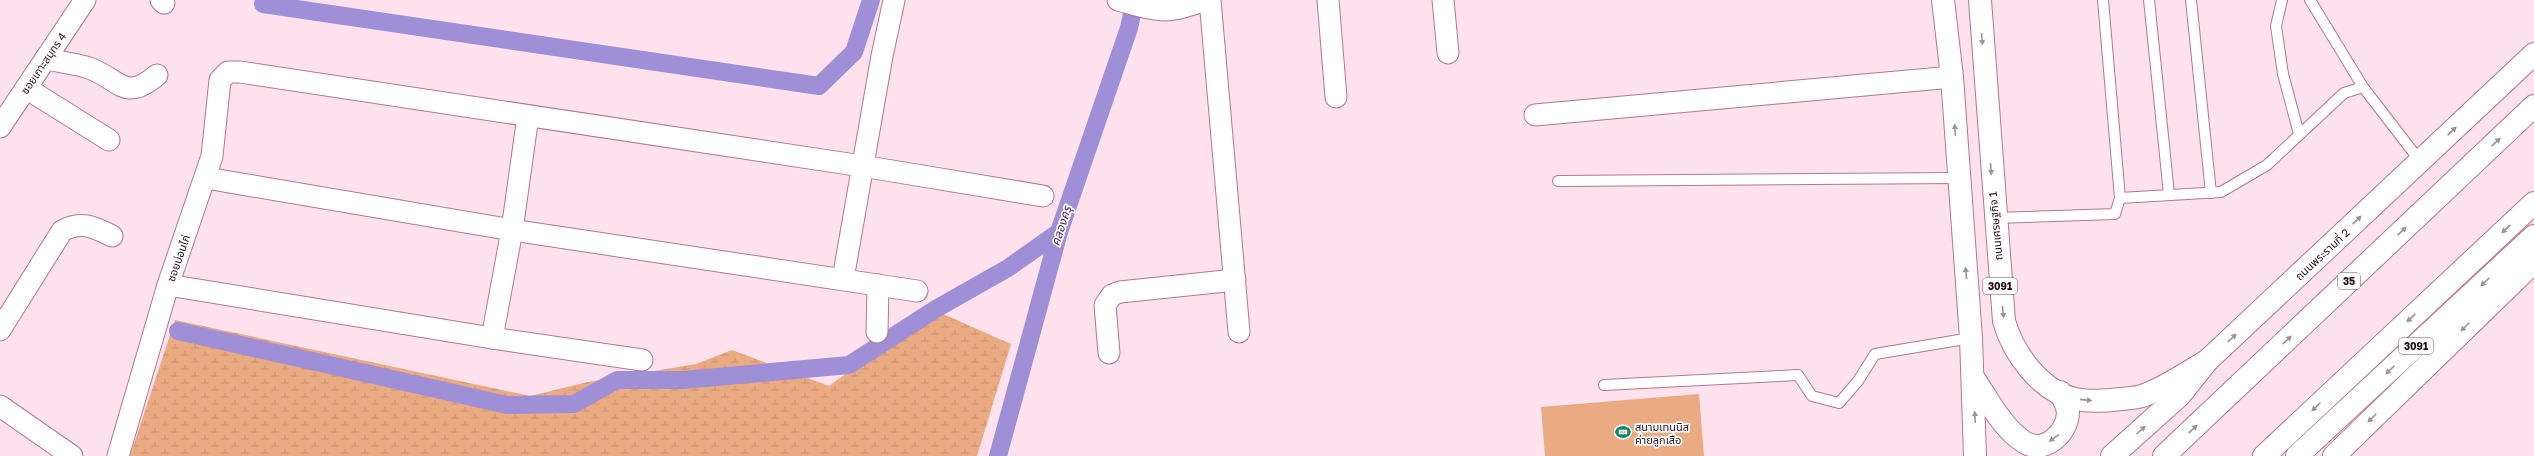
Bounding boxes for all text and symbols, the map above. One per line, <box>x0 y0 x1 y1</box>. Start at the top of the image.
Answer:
street label: ซอยเกาะสมุทร 4 <box>18 29 69 97</box>
one-way arrow <box>1979 33 1986 45</box>
one-way arrow <box>1951 124 1958 136</box>
one-way arrow <box>2447 126 2457 136</box>
one-way arrow <box>2491 137 2501 147</box>
one-way arrow <box>1987 163 1994 175</box>
street label: ถนนเศรษฐกิจ 1 <box>1986 191 2004 261</box>
water label: คลองครุ <box>1048 203 1076 248</box>
one-way arrow <box>2352 215 2362 225</box>
street label: ถนนพระรามที่ 2 <box>2292 225 2352 282</box>
one-way arrow <box>2500 225 2511 234</box>
one-way arrow <box>2397 226 2407 236</box>
street label: ซอยบ่อนไก่ <box>164 233 192 283</box>
one-way arrow <box>1962 267 1969 279</box>
road number: 35 <box>2338 273 2360 289</box>
one-way arrow <box>2480 277 2490 287</box>
road number: 3091 <box>1983 278 2017 294</box>
one-way arrow <box>2000 306 2006 318</box>
one-way arrow <box>2406 314 2416 323</box>
one-way arrow <box>2460 322 2470 332</box>
one-way arrow <box>2227 333 2237 343</box>
one-way arrow <box>2282 335 2292 345</box>
road number: 3091 <box>2399 338 2433 354</box>
one-way arrow <box>2384 366 2395 375</box>
one-way arrow <box>2080 397 2092 403</box>
one-way arrow <box>2311 402 2321 412</box>
one-way arrow <box>1971 411 1978 423</box>
one-way arrow <box>2367 413 2377 423</box>
place label: สนามเทนนิส ค่ายลูกเสือ <box>1635 420 1689 447</box>
sports icon: สนามเทนนิส ค่ายลูกเสือ <box>1614 423 1632 441</box>
one-way arrow <box>2188 424 2198 434</box>
one-way arrow <box>2136 425 2146 435</box>
one-way arrow <box>2049 434 2059 442</box>

